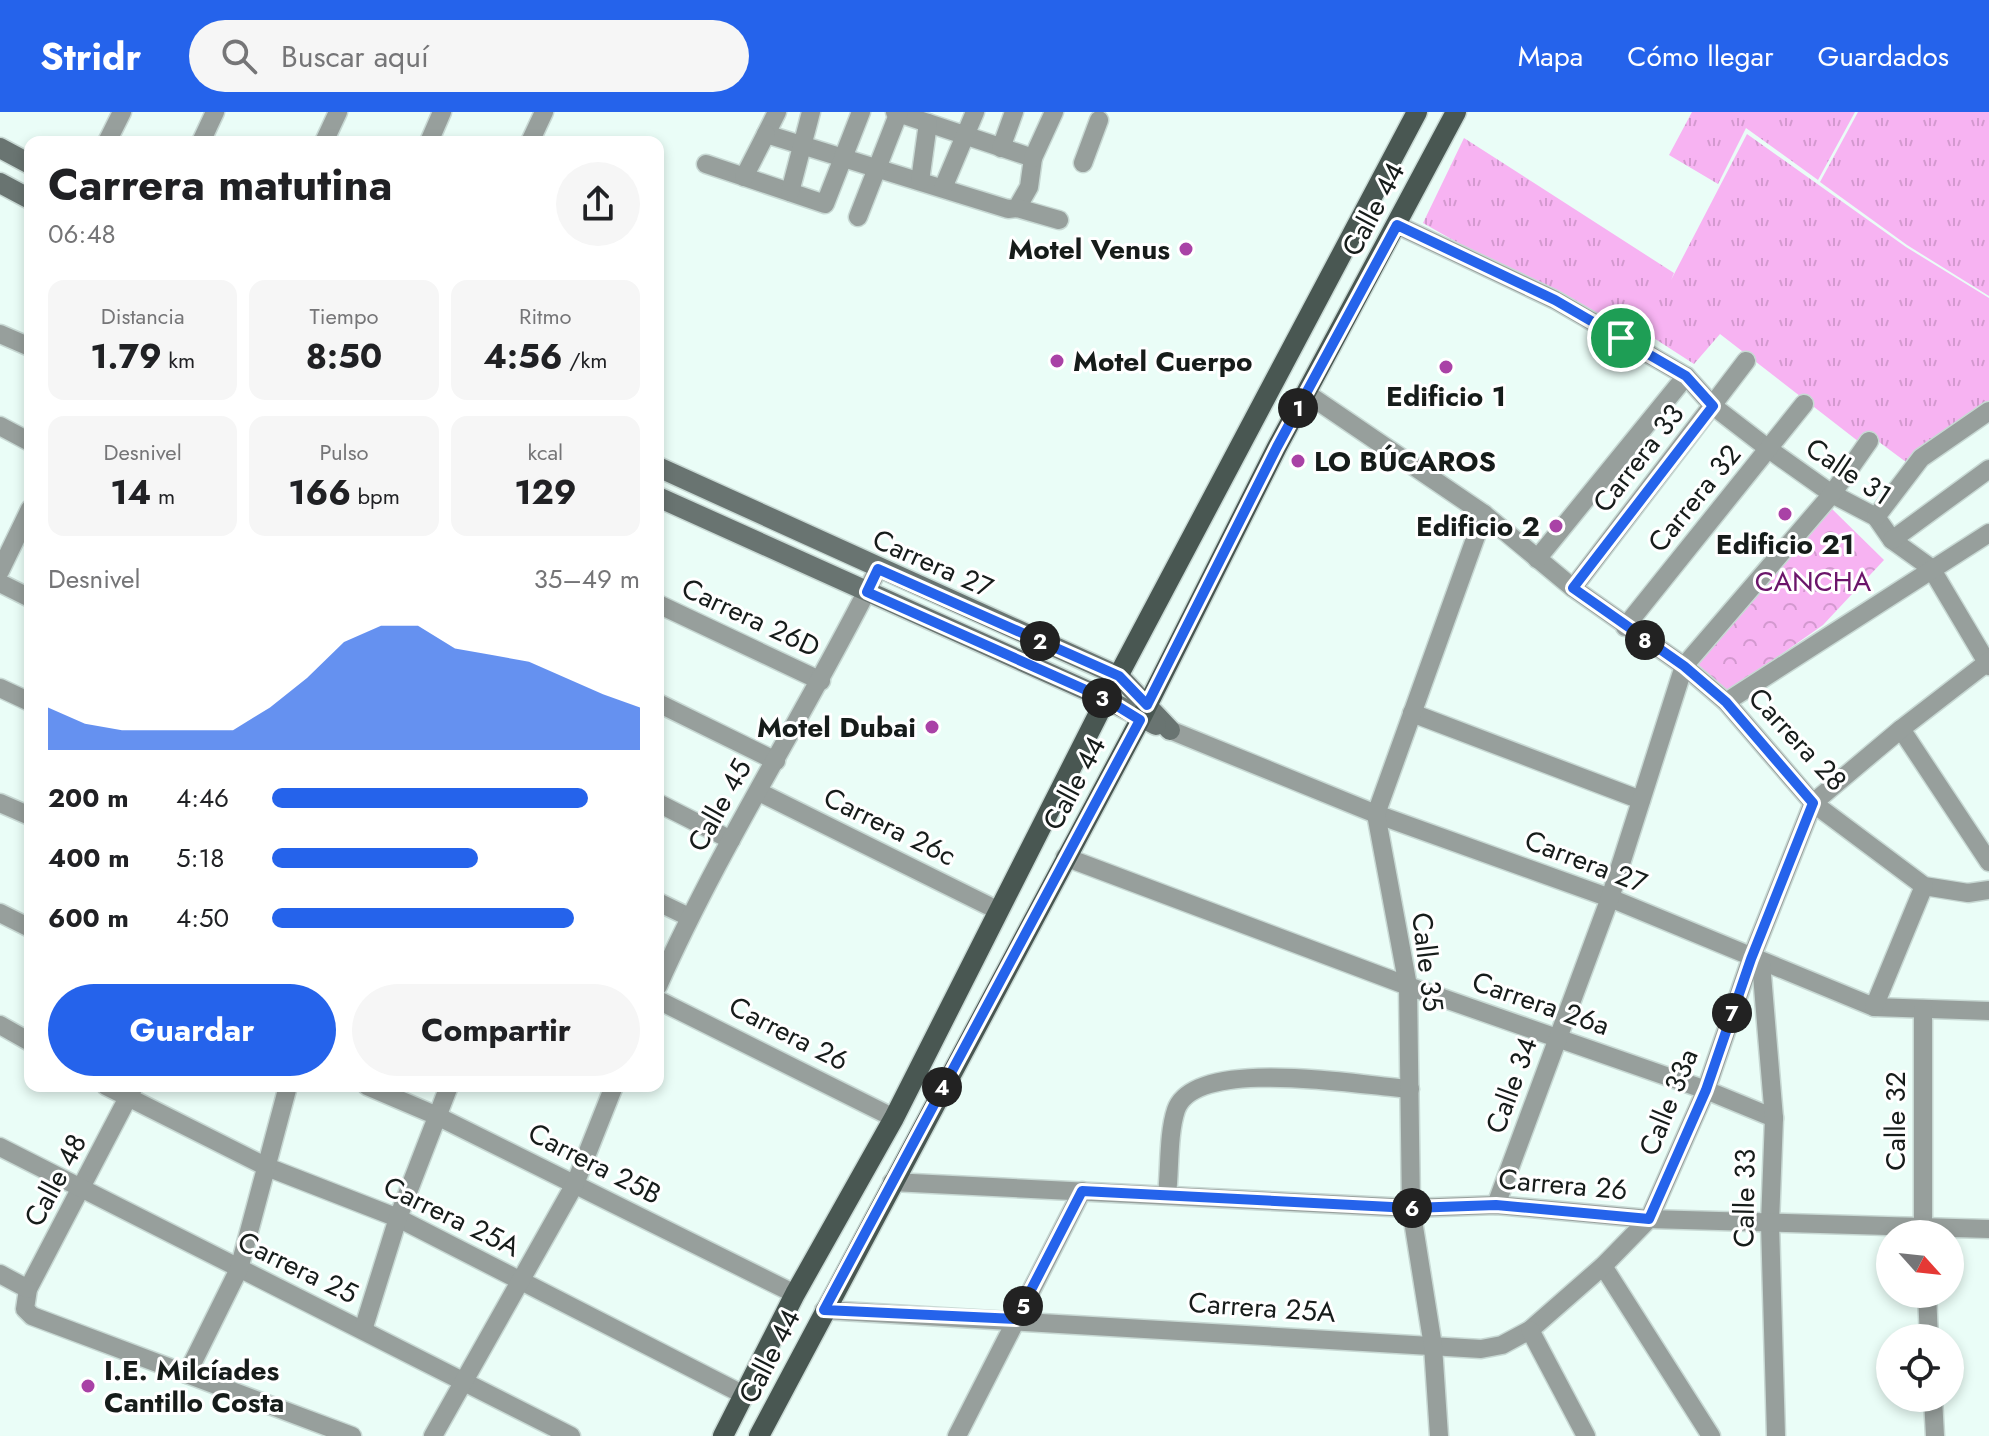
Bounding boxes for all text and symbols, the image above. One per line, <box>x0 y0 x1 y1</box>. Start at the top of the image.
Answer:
search box <box>189 20 749 92</box>
text: Stridr <box>40 29 141 84</box>
icon: search <box>217 34 261 78</box>
text: Buscar aquí <box>281 35 429 78</box>
text: Mapa <box>1518 36 1583 77</box>
text: Cómo llegar <box>1627 36 1774 77</box>
text: Guardados <box>1818 36 1949 77</box>
text: Carrera matutina <box>48 153 393 217</box>
street label: Calle 44 <box>1332 155 1415 263</box>
button: share <box>556 162 640 246</box>
text: 06:48 <box>48 215 116 253</box>
place label: Motel Venus <box>1008 229 1170 270</box>
marker: Motel Venus <box>1177 240 1195 258</box>
text: Distancia <box>101 300 185 332</box>
text: Tiempo <box>309 300 378 332</box>
text: Ritmo <box>519 300 572 332</box>
pin <box>1587 304 1655 372</box>
icon: arrive <box>1599 316 1643 360</box>
text: 1.79 <box>90 332 162 381</box>
text: 8:50 <box>306 332 382 381</box>
text: 4:56 <box>483 332 563 381</box>
place label: Motel Cuerpo <box>1073 341 1252 382</box>
text: km <box>162 344 195 376</box>
text: /km <box>563 344 607 376</box>
marker: Motel Cuerpo <box>1048 352 1066 370</box>
marker: Edificio 1 <box>1437 358 1455 376</box>
place label: Edificio 1 <box>1386 376 1506 417</box>
pin: 1 <box>1278 388 1318 428</box>
text: 1 <box>1292 392 1304 424</box>
street label: Carrera 33 <box>1583 395 1694 521</box>
street label: Calle 31 <box>1797 428 1900 515</box>
street label: Carrera 32 <box>1638 435 1751 561</box>
text: Desnivel <box>104 436 182 468</box>
text: Pulso <box>319 436 369 468</box>
text: kcal <box>528 436 563 468</box>
place label: LO BÚCAROS <box>1314 441 1496 482</box>
marker: LO BÚCAROS <box>1289 452 1307 470</box>
text: 14 <box>110 468 151 517</box>
text: 166 <box>288 468 351 517</box>
text: 129 <box>514 468 577 517</box>
text: m <box>151 480 175 512</box>
text: bpm <box>351 480 400 512</box>
marker: Edificio 21 <box>1776 505 1794 523</box>
place label: Edificio 2 <box>1416 506 1540 547</box>
marker: Edificio 2 <box>1547 517 1565 535</box>
street label: Carrera 27 <box>866 519 1000 608</box>
place label: Edificio 21 <box>1716 524 1854 565</box>
text: Desnivel <box>48 560 140 598</box>
text: 35–49 m <box>534 560 640 598</box>
park label: CANCHA <box>1755 561 1872 602</box>
street label: Carrera 26D <box>675 568 827 667</box>
pin: 8 <box>1625 620 1665 660</box>
pin: 2 <box>1020 621 1060 661</box>
text: 8 <box>1638 624 1652 656</box>
text: 2 <box>1033 625 1047 657</box>
pin: 3 <box>1082 678 1122 718</box>
street label: Carrera 28 <box>1739 678 1856 800</box>
text: 3 <box>1095 682 1109 714</box>
place label: Motel Dubai <box>757 707 916 748</box>
marker: Motel Dubai <box>923 718 941 736</box>
street label: Calle 44 <box>1033 729 1116 837</box>
street label: Calle 45 <box>677 751 762 859</box>
street label: Carrera 26c <box>817 777 963 876</box>
text: 200 m <box>48 779 129 817</box>
text: 4:46 <box>176 779 229 817</box>
street label: Carrera 27 <box>1519 819 1653 904</box>
text: 400 m <box>48 839 130 877</box>
text: 5:18 <box>176 839 224 877</box>
text: 600 m <box>48 899 129 937</box>
text: 4:50 <box>176 899 229 937</box>
street label: Calle 35 <box>1401 910 1454 1014</box>
street label: Carrera 26a <box>1467 961 1615 1046</box>
button: Guardar <box>48 984 336 1076</box>
button: Compartir <box>352 984 640 1076</box>
street label: Carrera 26 <box>722 986 856 1081</box>
pin: 7 <box>1712 993 1752 1033</box>
text: 7 <box>1725 997 1739 1029</box>
street label: Calle 34 <box>1475 1031 1548 1139</box>
street label: Calle 33a <box>1628 1042 1709 1162</box>
pin: 4 <box>922 1067 962 1107</box>
text: 4 <box>934 1071 950 1103</box>
street label: Calle 32 <box>1875 1071 1916 1171</box>
street label: Carrera 25B <box>521 1112 669 1215</box>
street label: Calle 48 <box>14 1126 97 1234</box>
street label: Calle 33 <box>1723 1148 1766 1248</box>
street label: Carrera 26 <box>1497 1158 1629 1211</box>
street label: Carrera 25A <box>376 1166 528 1267</box>
pin: 6 <box>1392 1188 1432 1228</box>
text: 6 <box>1405 1192 1419 1224</box>
north arrow <box>1876 1220 1964 1308</box>
map controls <box>1876 1220 1964 1412</box>
street label: Carrera 25 <box>231 1221 365 1314</box>
street label: Carrera 25A <box>1187 1282 1337 1333</box>
pin: 5 <box>1003 1286 1043 1326</box>
text: 5 <box>1016 1290 1030 1322</box>
street label: Calle 44 <box>728 1302 811 1411</box>
button: locate <box>1876 1324 1964 1412</box>
place label: I.E. Milcíades Cantillo Costa <box>104 1350 284 1423</box>
marker: I.E. Milcíades Cantillo Costa <box>79 1377 97 1395</box>

